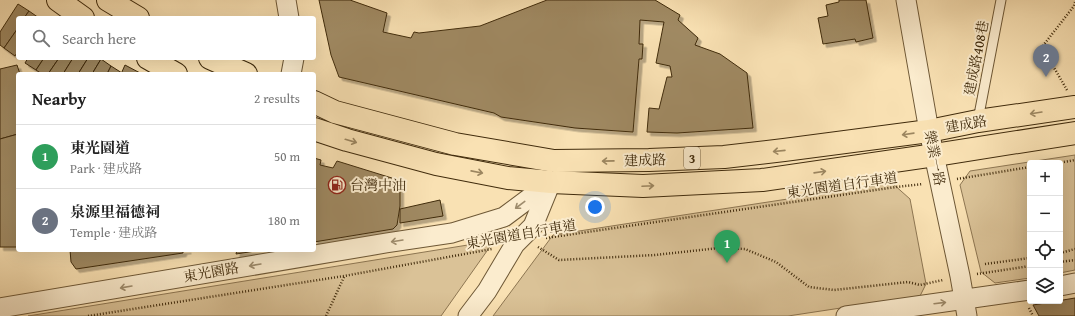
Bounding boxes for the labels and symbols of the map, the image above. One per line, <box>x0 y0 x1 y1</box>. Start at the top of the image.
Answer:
street label: 建成路408巷 <box>959 19 993 97</box>
pin: 2 <box>1033 44 1059 77</box>
one-way arrow <box>1030 109 1043 117</box>
street label: 建成路 <box>944 111 988 137</box>
street label: 樂業一路 <box>920 129 950 187</box>
one-way arrow <box>902 130 915 138</box>
one-way arrow <box>344 138 357 145</box>
road number: 3 <box>684 147 700 169</box>
one-way arrow <box>773 147 786 155</box>
street label: 建成路 <box>624 149 666 171</box>
one-way arrow <box>602 157 615 165</box>
street label: 東光園道自行車道 <box>785 167 899 203</box>
one-way arrow <box>470 168 483 176</box>
one-way arrow <box>813 168 826 176</box>
fuel station icon: 台灣中油 <box>327 175 347 195</box>
place label: 台灣中油 <box>350 175 406 195</box>
one-way arrow <box>641 182 654 190</box>
your location <box>585 197 605 217</box>
one-way arrow <box>514 201 525 209</box>
street label: 東光園道自行車道 <box>464 214 578 254</box>
pin: 1 <box>714 230 740 263</box>
one-way arrow <box>391 237 404 245</box>
street label: 東光園路 <box>182 257 240 287</box>
one-way arrow <box>249 261 262 269</box>
one-way arrow <box>120 283 133 291</box>
one-way arrow <box>933 299 946 307</box>

